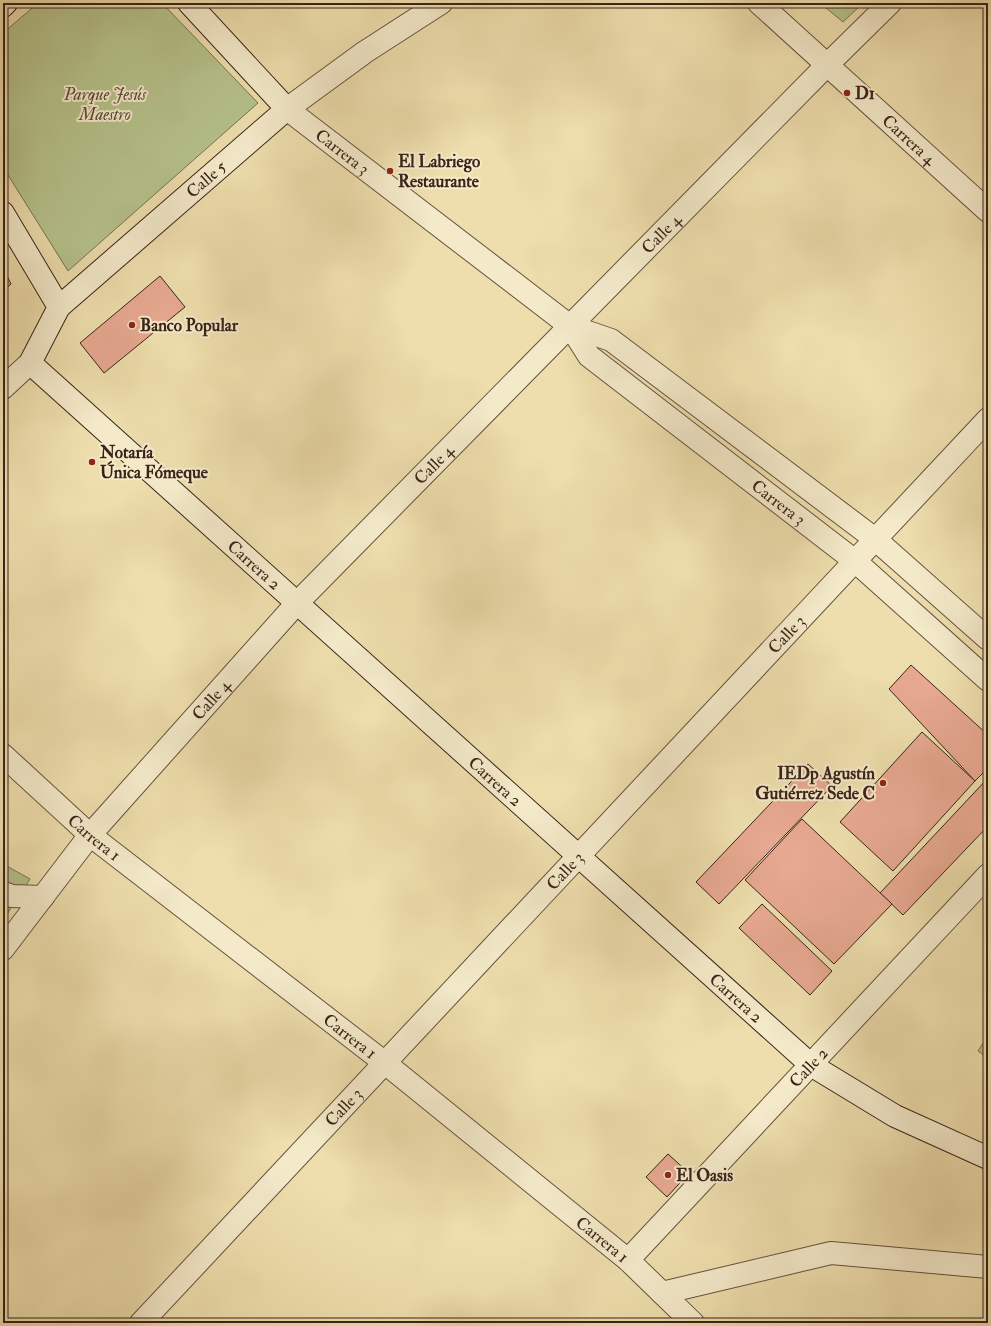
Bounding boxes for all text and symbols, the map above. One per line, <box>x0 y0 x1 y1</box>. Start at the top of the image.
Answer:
place label: D1 <box>855 83 875 104</box>
park label: Parque Jesús Maestro <box>63 84 147 125</box>
marker: D1 <box>842 88 852 98</box>
street label: Carrera 4 <box>878 110 941 170</box>
street label: Carrera 3 <box>311 125 373 179</box>
place label: El Labriego Restaurante <box>398 151 480 192</box>
street label: Calle 5 <box>182 156 231 202</box>
marker: El Labriego Restaurante <box>385 166 395 176</box>
street label: Calle 4 <box>637 209 686 258</box>
place label: Banco Popular <box>140 315 239 337</box>
marker: Banco Popular <box>127 320 137 330</box>
street label: Calle 4 <box>410 440 459 489</box>
place label: Notaría Única Fómeque <box>99 442 209 484</box>
marker: Notaría Única Fómeque <box>87 457 97 467</box>
street label: Carrera 3 <box>747 475 810 530</box>
street label: Carrera 2 <box>223 536 285 595</box>
street label: Calle 3 <box>764 611 810 658</box>
street label: Calle 4 <box>187 674 236 725</box>
street label: Carrera 2 <box>464 752 526 811</box>
place label: IEDp Agustín Gutiérrez Sede C <box>755 763 875 804</box>
marker: IEDp Agustín Gutiérrez Sede C <box>878 778 888 788</box>
street label: Carrera 1 <box>63 810 124 866</box>
street label: Calle 3 <box>542 847 588 895</box>
street label: Carrera 2 <box>705 969 767 1028</box>
street label: Carrera 1 <box>319 1009 381 1064</box>
street label: Calle 2 <box>785 1043 833 1092</box>
street label: Calle 3 <box>321 1084 367 1131</box>
place label: El Oasis <box>676 1165 733 1186</box>
marker: El Oasis <box>663 1170 673 1180</box>
street label: Carrera 1 <box>571 1212 633 1267</box>

